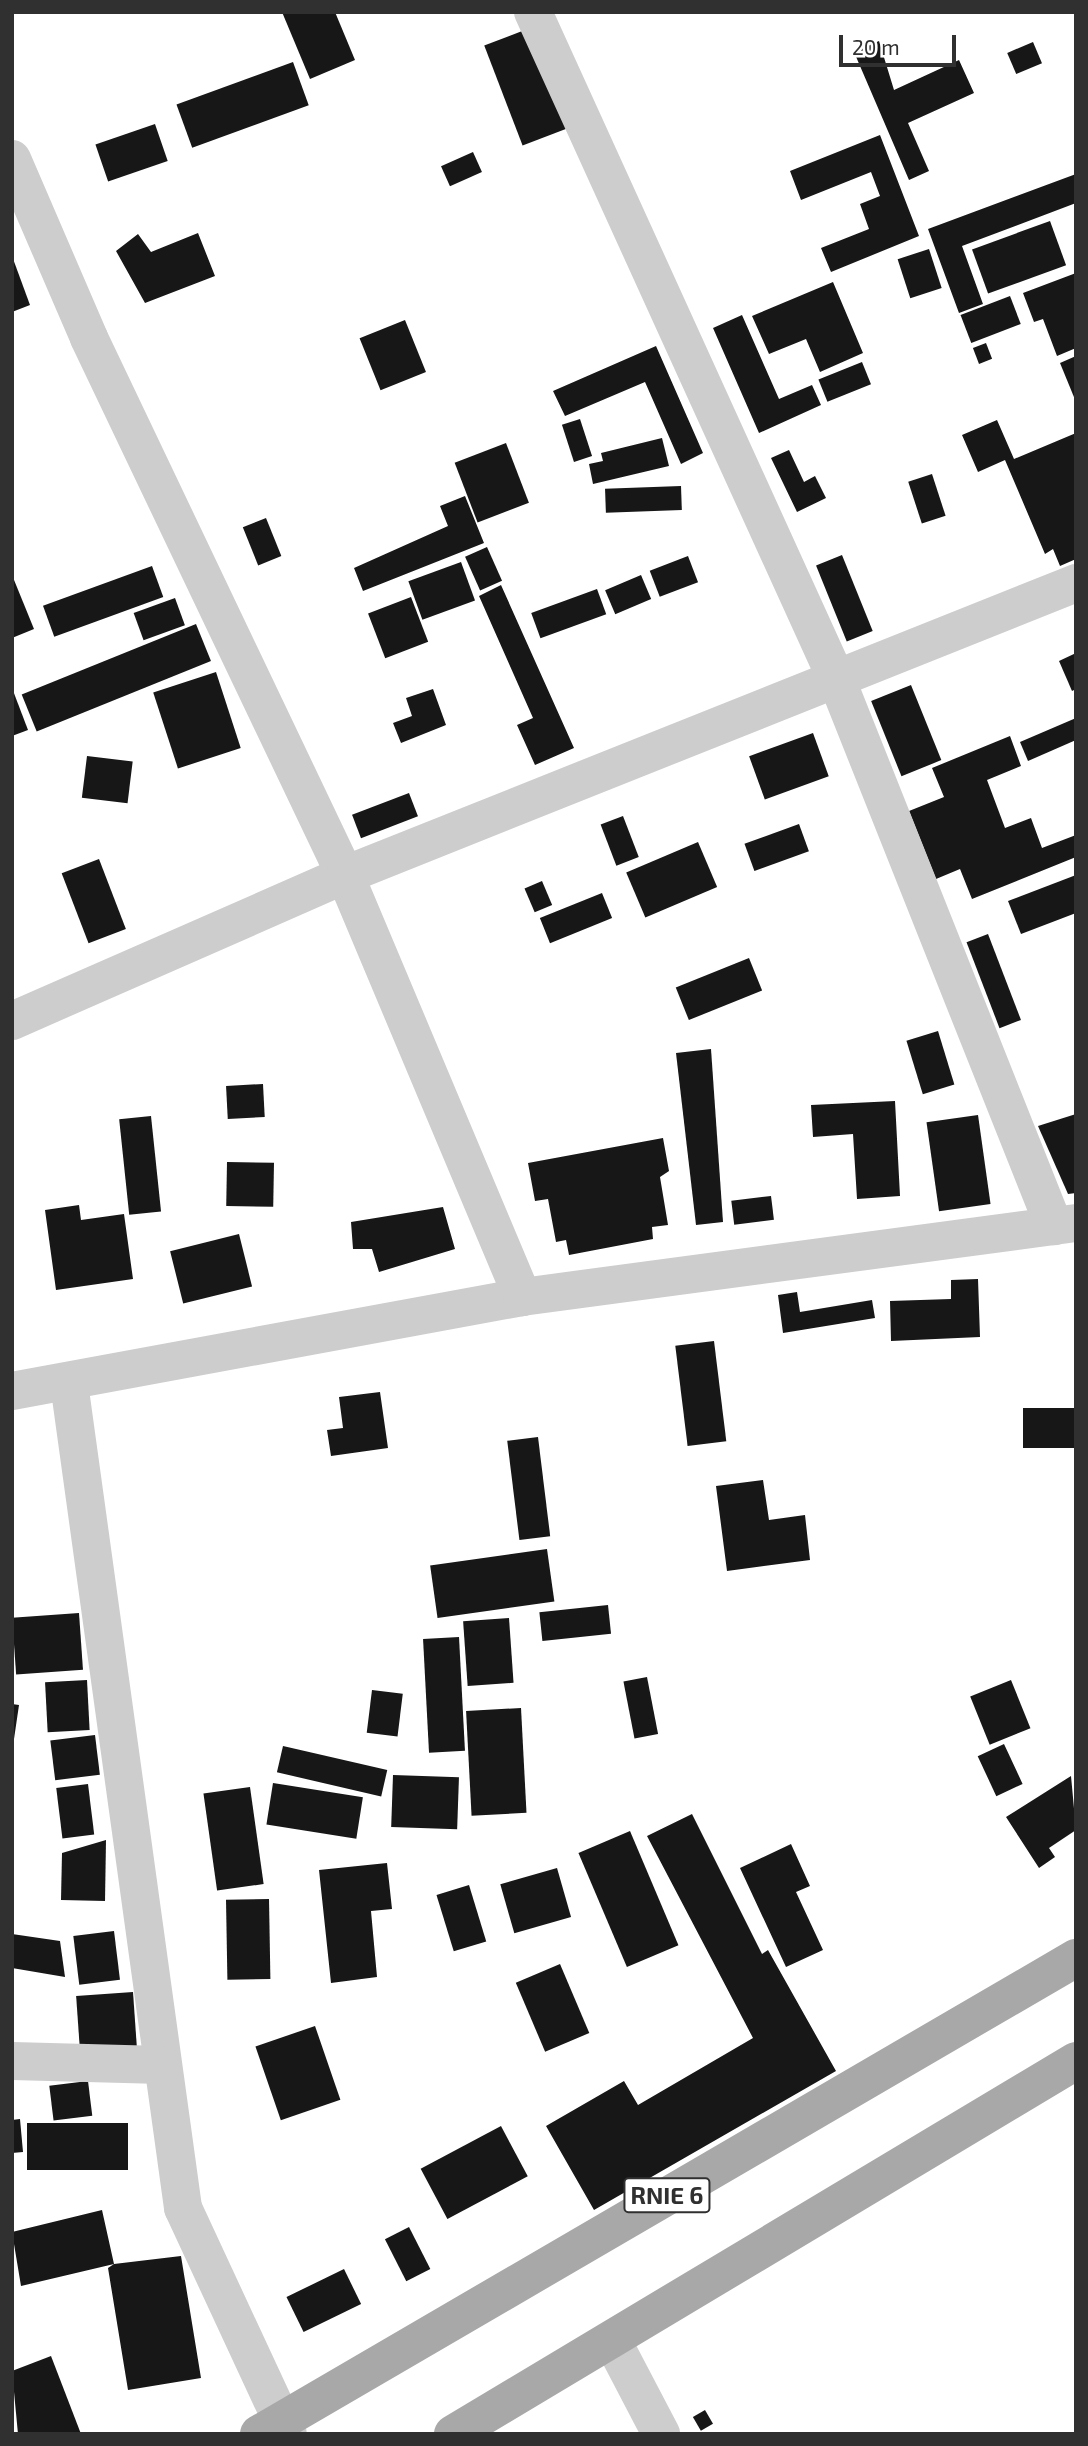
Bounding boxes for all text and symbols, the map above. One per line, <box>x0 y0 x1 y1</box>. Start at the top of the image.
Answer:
scale bar <box>843 21 960 65</box>
text: 20 m <box>852 34 900 59</box>
road number: RNIE 6 <box>623 2174 711 2216</box>

